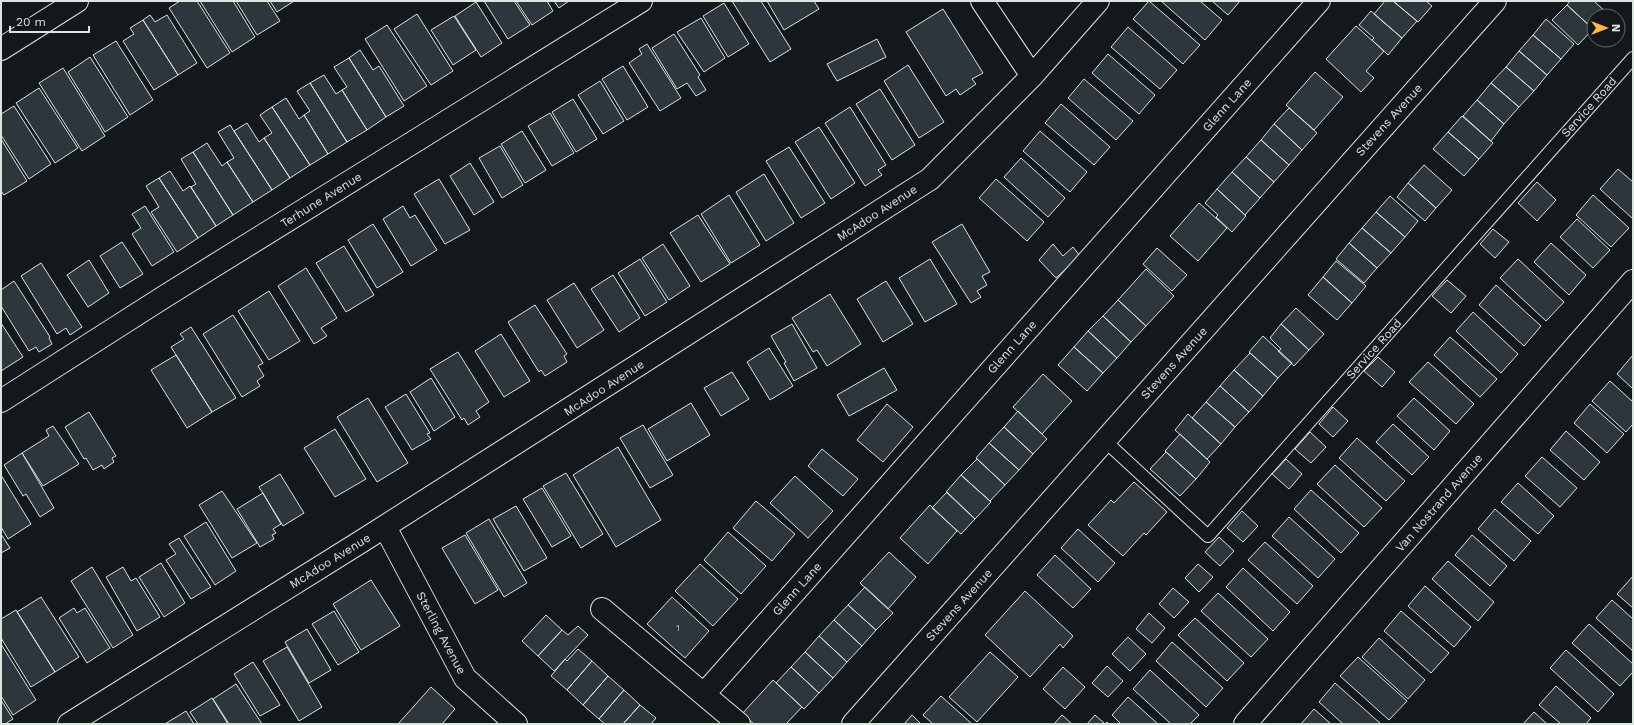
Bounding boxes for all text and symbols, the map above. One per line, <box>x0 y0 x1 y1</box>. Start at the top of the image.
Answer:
scale bar <box>10 8 89 34</box>
north arrow <box>1586 8 1626 48</box>
text: 20 m <box>16 15 46 29</box>
text: N <box>1609 24 1622 32</box>
street label: Service Road <box>1558 74 1620 140</box>
street label: Glenn Lane <box>1200 76 1255 134</box>
street label: Stevens Avenue <box>1353 81 1425 159</box>
street label: Terhune Avenue <box>278 169 364 231</box>
street label: McAdoo Avenue <box>834 182 920 244</box>
street label: Service Road <box>1343 316 1405 382</box>
street label: Glenn Lane <box>985 318 1040 376</box>
street label: Stevens Avenue <box>1138 324 1210 402</box>
street label: McAdoo Avenue <box>561 357 647 419</box>
street label: Van Nostrand Avenue <box>1393 451 1485 555</box>
street label: McAdoo Avenue <box>287 530 373 591</box>
street label: Glenn Lane <box>770 560 825 618</box>
street label: Stevens Avenue <box>923 566 995 644</box>
street label: Sterling Avenue <box>413 589 469 677</box>
house number: 1 <box>676 622 680 633</box>

